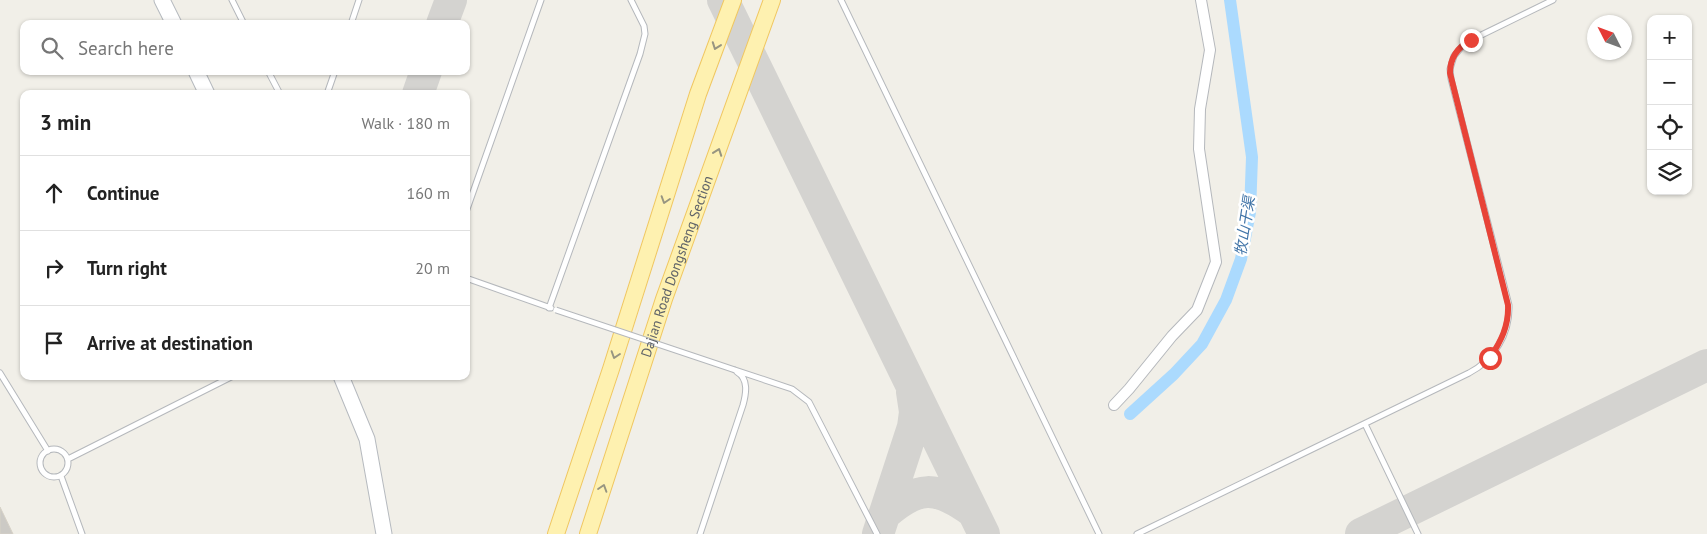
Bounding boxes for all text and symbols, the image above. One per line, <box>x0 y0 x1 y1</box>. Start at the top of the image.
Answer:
north arrow <box>1587 15 1632 60</box>
map controls <box>1647 15 1692 195</box>
button: + <box>1647 15 1692 60</box>
search box <box>20 20 470 75</box>
route end <box>1460 29 1483 52</box>
icon: search <box>38 34 66 62</box>
text: Search here <box>78 36 174 60</box>
one-way arrow <box>712 41 722 49</box>
button: − <box>1647 60 1692 105</box>
button: locate <box>1647 105 1692 150</box>
text: 3 min <box>40 109 91 136</box>
text: Walk · 180 m <box>361 113 450 133</box>
one-way arrow <box>712 148 722 156</box>
button: layers <box>1647 150 1692 195</box>
street label: Dajian Road Dongsheng Section <box>637 173 717 360</box>
icon: ahead <box>40 179 68 207</box>
text: Continue <box>87 181 159 205</box>
text: 160 m <box>407 183 450 203</box>
water label: 牧山干渠 <box>1230 193 1259 257</box>
one-way arrow <box>660 195 670 203</box>
icon: right <box>40 254 68 282</box>
text: Turn right <box>87 256 167 280</box>
text: 20 m <box>415 258 450 278</box>
icon: arrive <box>40 329 68 357</box>
text: Arrive at destination <box>87 331 253 355</box>
route start <box>1479 347 1502 370</box>
one-way arrow <box>611 350 621 358</box>
one-way arrow <box>597 484 607 492</box>

